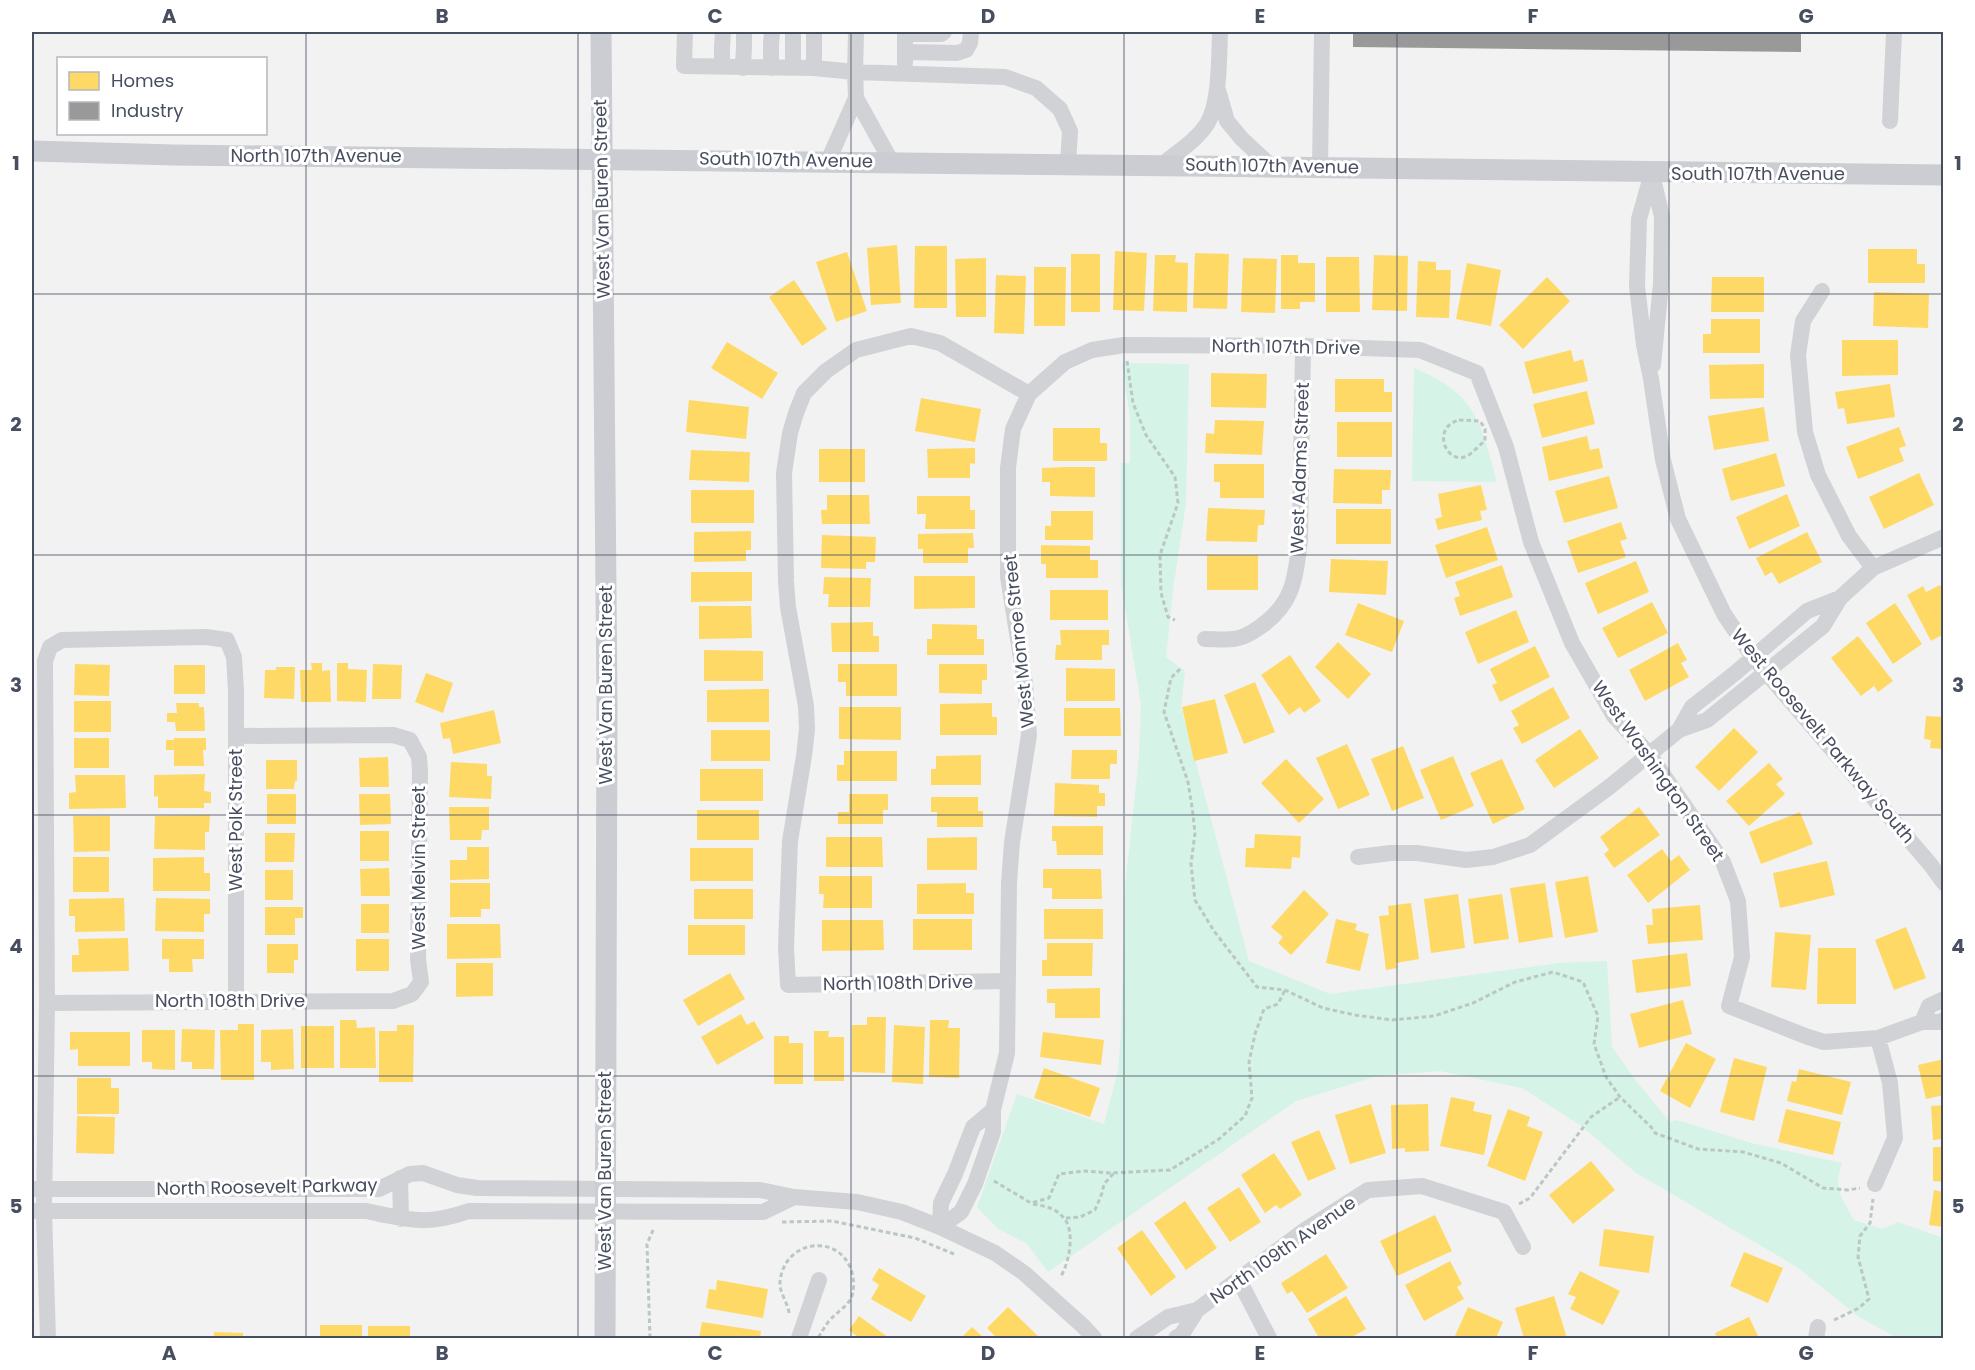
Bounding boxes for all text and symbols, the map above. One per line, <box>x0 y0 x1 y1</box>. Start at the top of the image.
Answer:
text: A <box>162 2 177 30</box>
text: B <box>435 2 449 30</box>
text: C <box>707 2 723 30</box>
text: D <box>981 2 995 30</box>
text: E <box>1255 2 1265 30</box>
text: F <box>1528 2 1539 30</box>
text: G <box>1798 2 1814 30</box>
legend <box>57 57 267 135</box>
text: Homes <box>111 68 174 93</box>
text: Industry <box>111 98 183 123</box>
street label: West Van Buren Street <box>587 99 616 299</box>
street label: North 107th Avenue <box>230 143 402 168</box>
street label: South 107th Avenue <box>699 145 873 174</box>
text: 1 <box>12 149 20 177</box>
text: 1 <box>1954 149 1962 177</box>
street label: South 107th Avenue <box>1185 151 1359 180</box>
street label: South 107th Avenue <box>1671 161 1845 186</box>
street label: North 107th Drive <box>1211 333 1361 360</box>
street label: West Adams Street <box>1284 382 1315 554</box>
text: 2 <box>10 410 22 438</box>
text: 2 <box>1952 410 1964 438</box>
street label: West Monroe Street <box>997 553 1040 729</box>
street label: West Van Buren Street <box>593 585 618 785</box>
street label: West Roosevelt Parkway South <box>1726 623 1921 848</box>
text: 3 <box>10 671 22 699</box>
text: 3 <box>1952 671 1964 699</box>
street label: West Washington Street <box>1586 675 1730 866</box>
street label: West Polk Street <box>223 749 248 891</box>
street label: West Melvin Street <box>406 786 431 950</box>
text: 4 <box>9 932 23 960</box>
text: 4 <box>1951 932 1965 960</box>
street label: North 108th Drive <box>823 969 973 996</box>
street label: North 108th Drive <box>155 988 305 1013</box>
street label: West Van Buren Street <box>592 1071 617 1271</box>
street label: North Roosevelt Parkway <box>156 1172 378 1201</box>
street label: North 109th Avenue <box>1205 1190 1361 1309</box>
text: 5 <box>10 1192 23 1220</box>
text: 5 <box>1952 1192 1965 1220</box>
text: A <box>162 1339 177 1367</box>
text: B <box>435 1339 449 1367</box>
text: C <box>707 1339 723 1367</box>
text: D <box>981 1339 995 1367</box>
text: E <box>1255 1339 1265 1367</box>
text: F <box>1528 1339 1539 1367</box>
text: G <box>1798 1339 1814 1367</box>

